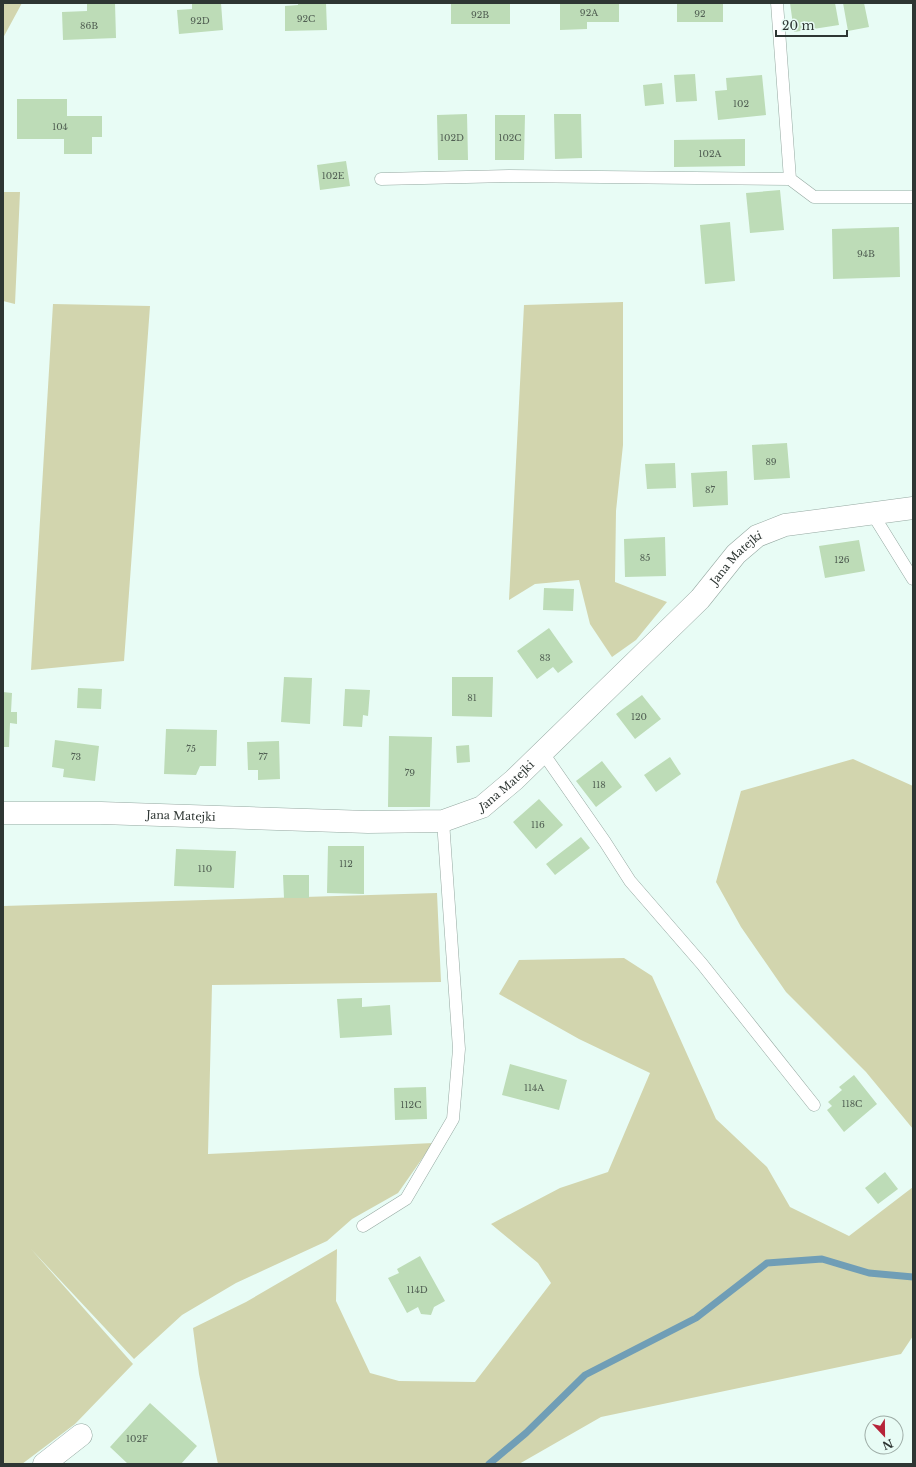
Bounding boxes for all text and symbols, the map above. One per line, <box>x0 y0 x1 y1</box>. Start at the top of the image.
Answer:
house number: 92A <box>580 7 599 18</box>
house number: 92 <box>694 8 706 19</box>
house number: 92B <box>471 9 489 20</box>
scale bar <box>776 12 847 38</box>
house number: 92C <box>297 13 315 24</box>
house number: 92D <box>190 15 210 26</box>
text: 20 m <box>782 18 814 33</box>
house number: 86B <box>80 20 98 31</box>
house number: 102 <box>733 98 749 109</box>
house number: 104 <box>52 121 68 132</box>
house number: 102D <box>440 132 464 143</box>
house number: 102C <box>498 132 522 143</box>
house number: 102A <box>699 148 723 159</box>
house number: 102E <box>322 170 345 181</box>
house number: 94B <box>857 248 875 259</box>
house number: 89 <box>765 456 777 467</box>
house number: 87 <box>705 484 715 495</box>
street label: Jana Matejki <box>706 528 764 589</box>
house number: 85 <box>640 552 650 563</box>
house number: 126 <box>834 554 850 565</box>
house number: 83 <box>540 652 551 663</box>
house number: 81 <box>467 692 477 703</box>
house number: 120 <box>631 711 647 722</box>
house number: 75 <box>186 743 196 754</box>
house number: 73 <box>71 751 81 762</box>
house number: 77 <box>258 751 268 762</box>
street label: Jana Matejki <box>476 757 537 815</box>
house number: 79 <box>405 767 415 778</box>
house number: 118 <box>592 779 606 790</box>
street label: Jana Matejki <box>144 807 216 824</box>
house number: 116 <box>531 819 545 830</box>
house number: 112 <box>339 858 353 869</box>
house number: 110 <box>198 863 212 874</box>
house number: 114A <box>524 1082 545 1093</box>
house number: 118C <box>842 1098 862 1109</box>
house number: 112C <box>401 1099 421 1110</box>
house number: 114D <box>406 1284 428 1295</box>
north arrow <box>864 1415 904 1455</box>
house number: 102F <box>126 1433 148 1444</box>
text: N <box>880 1436 895 1453</box>

